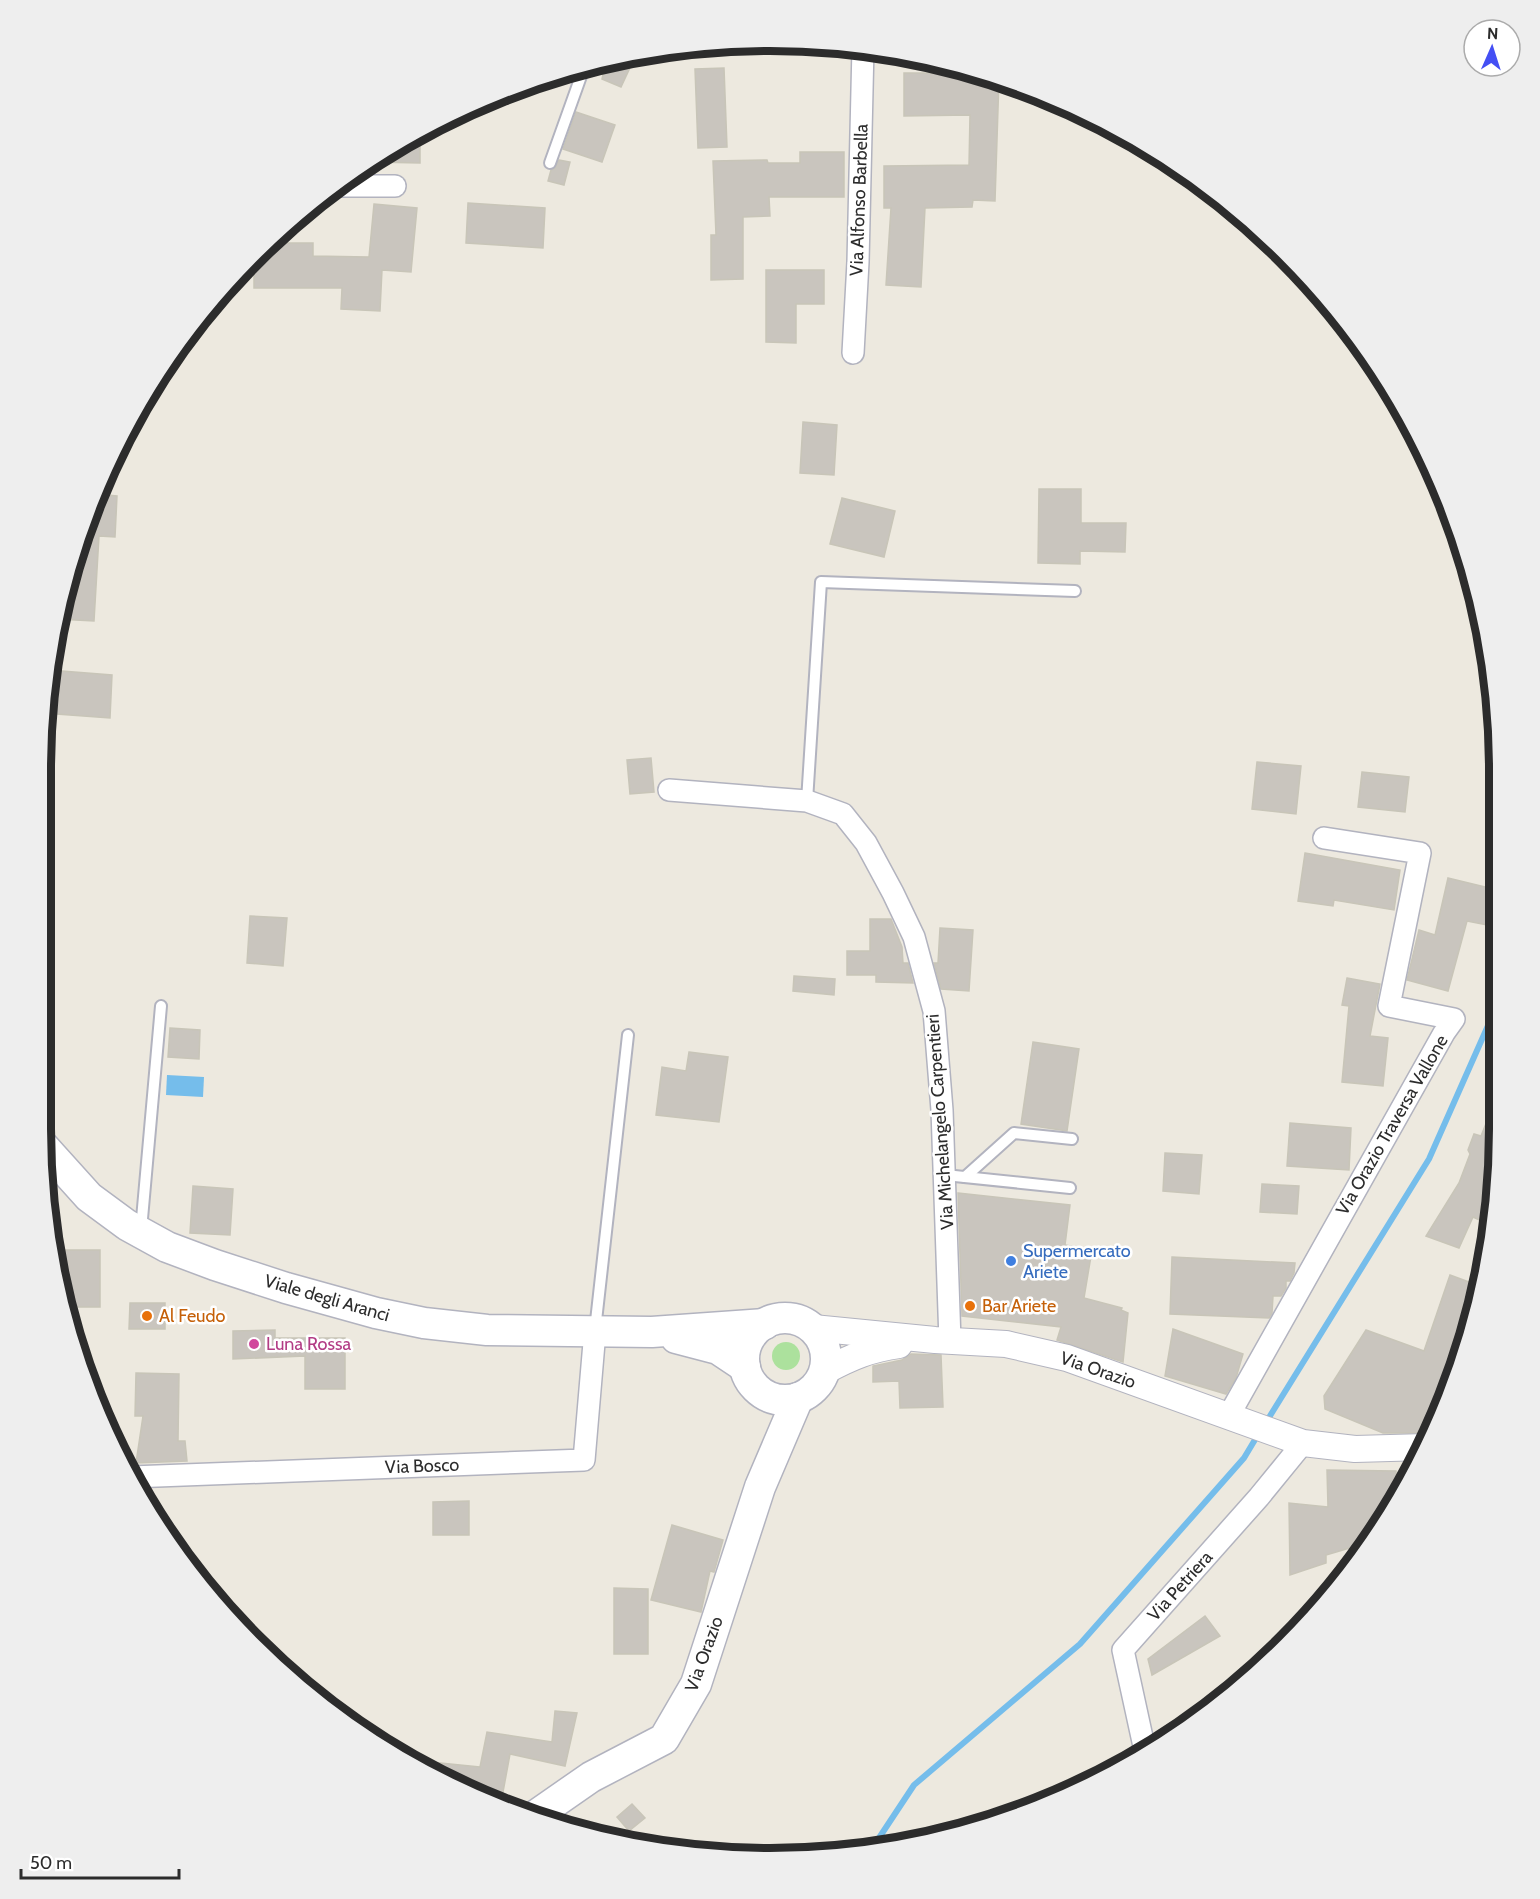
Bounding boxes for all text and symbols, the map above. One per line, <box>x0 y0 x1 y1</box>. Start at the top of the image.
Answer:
north arrow <box>1462 18 1522 78</box>
text: N <box>1487 24 1499 43</box>
street label: Via Alfonso Barbella <box>845 123 873 276</box>
street label: Via Michelangelo Carpentieri <box>921 1013 959 1231</box>
street label: Via Orazio Traversa Vallone <box>1331 1031 1453 1219</box>
place label: Supermercato Ariete <box>1023 1240 1131 1283</box>
marker: Supermercato Ariete <box>1004 1254 1018 1268</box>
street label: Viale degli Aranci <box>262 1270 392 1326</box>
place label: Bar Ariete <box>982 1295 1056 1317</box>
marker: Bar Ariete <box>963 1299 977 1313</box>
place label: Al Feudo <box>159 1305 226 1327</box>
marker: Al Feudo <box>140 1309 154 1323</box>
place label: Luna Rossa <box>266 1333 351 1355</box>
marker: Luna Rossa <box>247 1337 261 1351</box>
street label: Via Orazio <box>1057 1347 1139 1393</box>
street label: Via Bosco <box>384 1454 460 1478</box>
street label: Via Petriera <box>1143 1546 1217 1626</box>
street label: Via Orazio <box>680 1613 728 1695</box>
scale bar <box>21 1842 178 1880</box>
text: 50 m <box>30 1852 72 1874</box>

